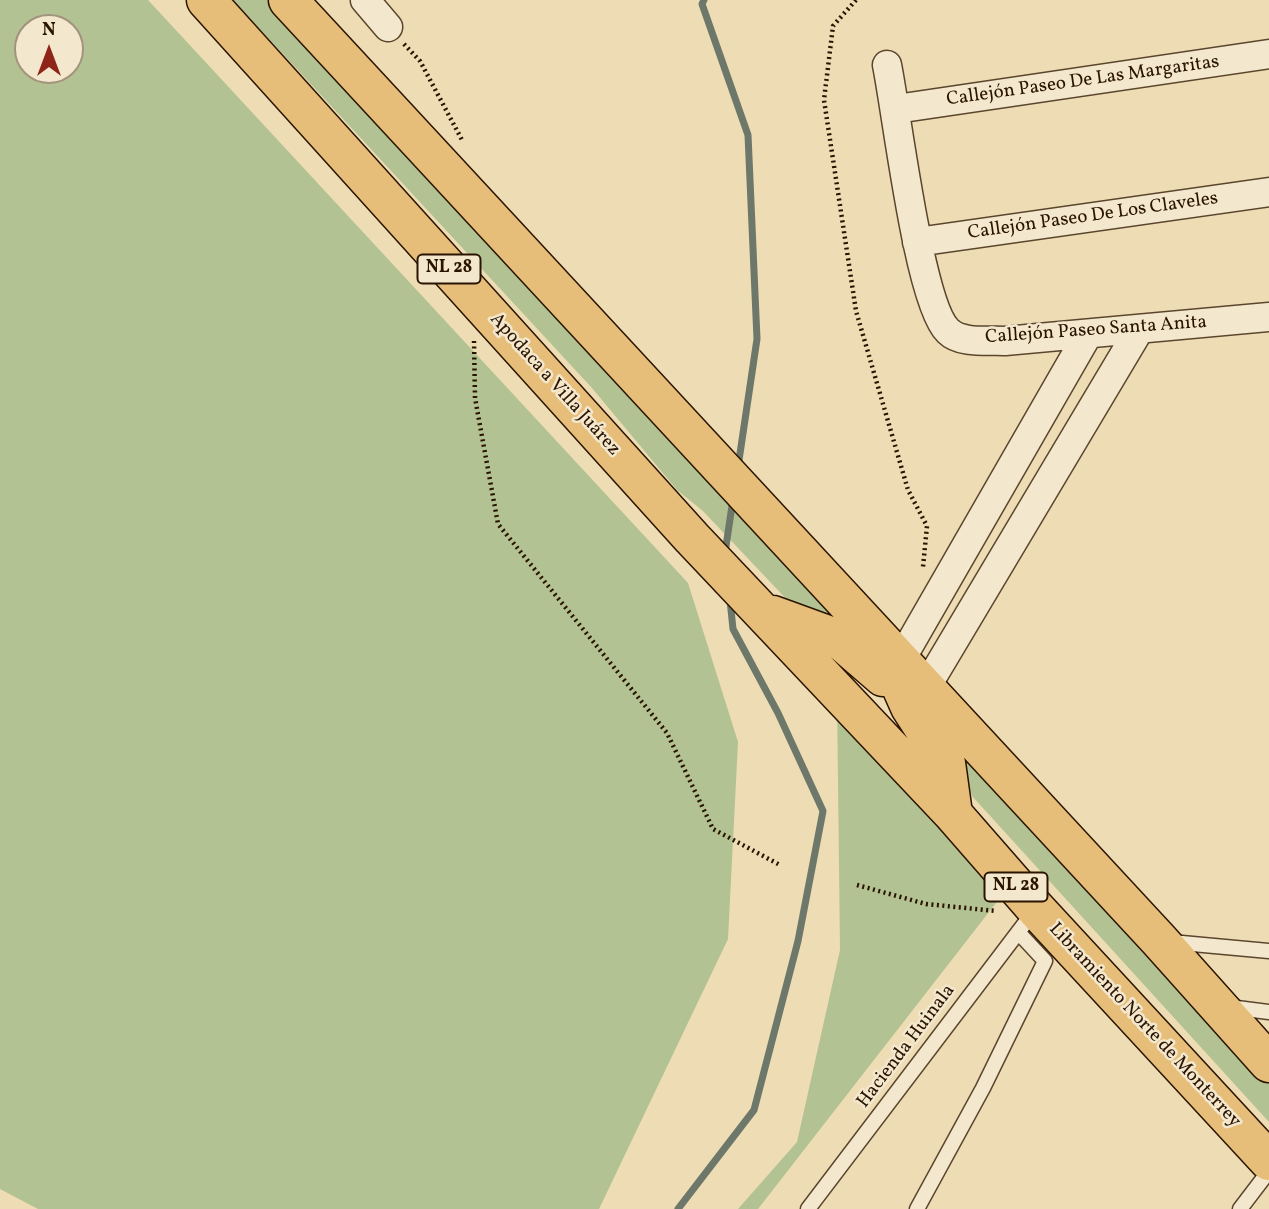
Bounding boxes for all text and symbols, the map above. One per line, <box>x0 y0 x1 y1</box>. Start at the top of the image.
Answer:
north arrow <box>14 14 84 84</box>
text: N <box>42 17 56 43</box>
street label: Callejón Paseo De Las Margaritas <box>945 52 1221 112</box>
street label: Callejón Paseo De Los Claveles <box>966 188 1220 246</box>
road number: NL 28 <box>418 255 480 284</box>
street label: Apodaca a Villa Juárez <box>484 309 624 461</box>
street label: Callejón Paseo Santa Anita <box>984 312 1208 350</box>
road number: NL 28 <box>984 872 1048 902</box>
street label: Libramiento Norte de Monterrey <box>1043 919 1245 1133</box>
street label: Hacienda Huinala <box>853 981 961 1113</box>

